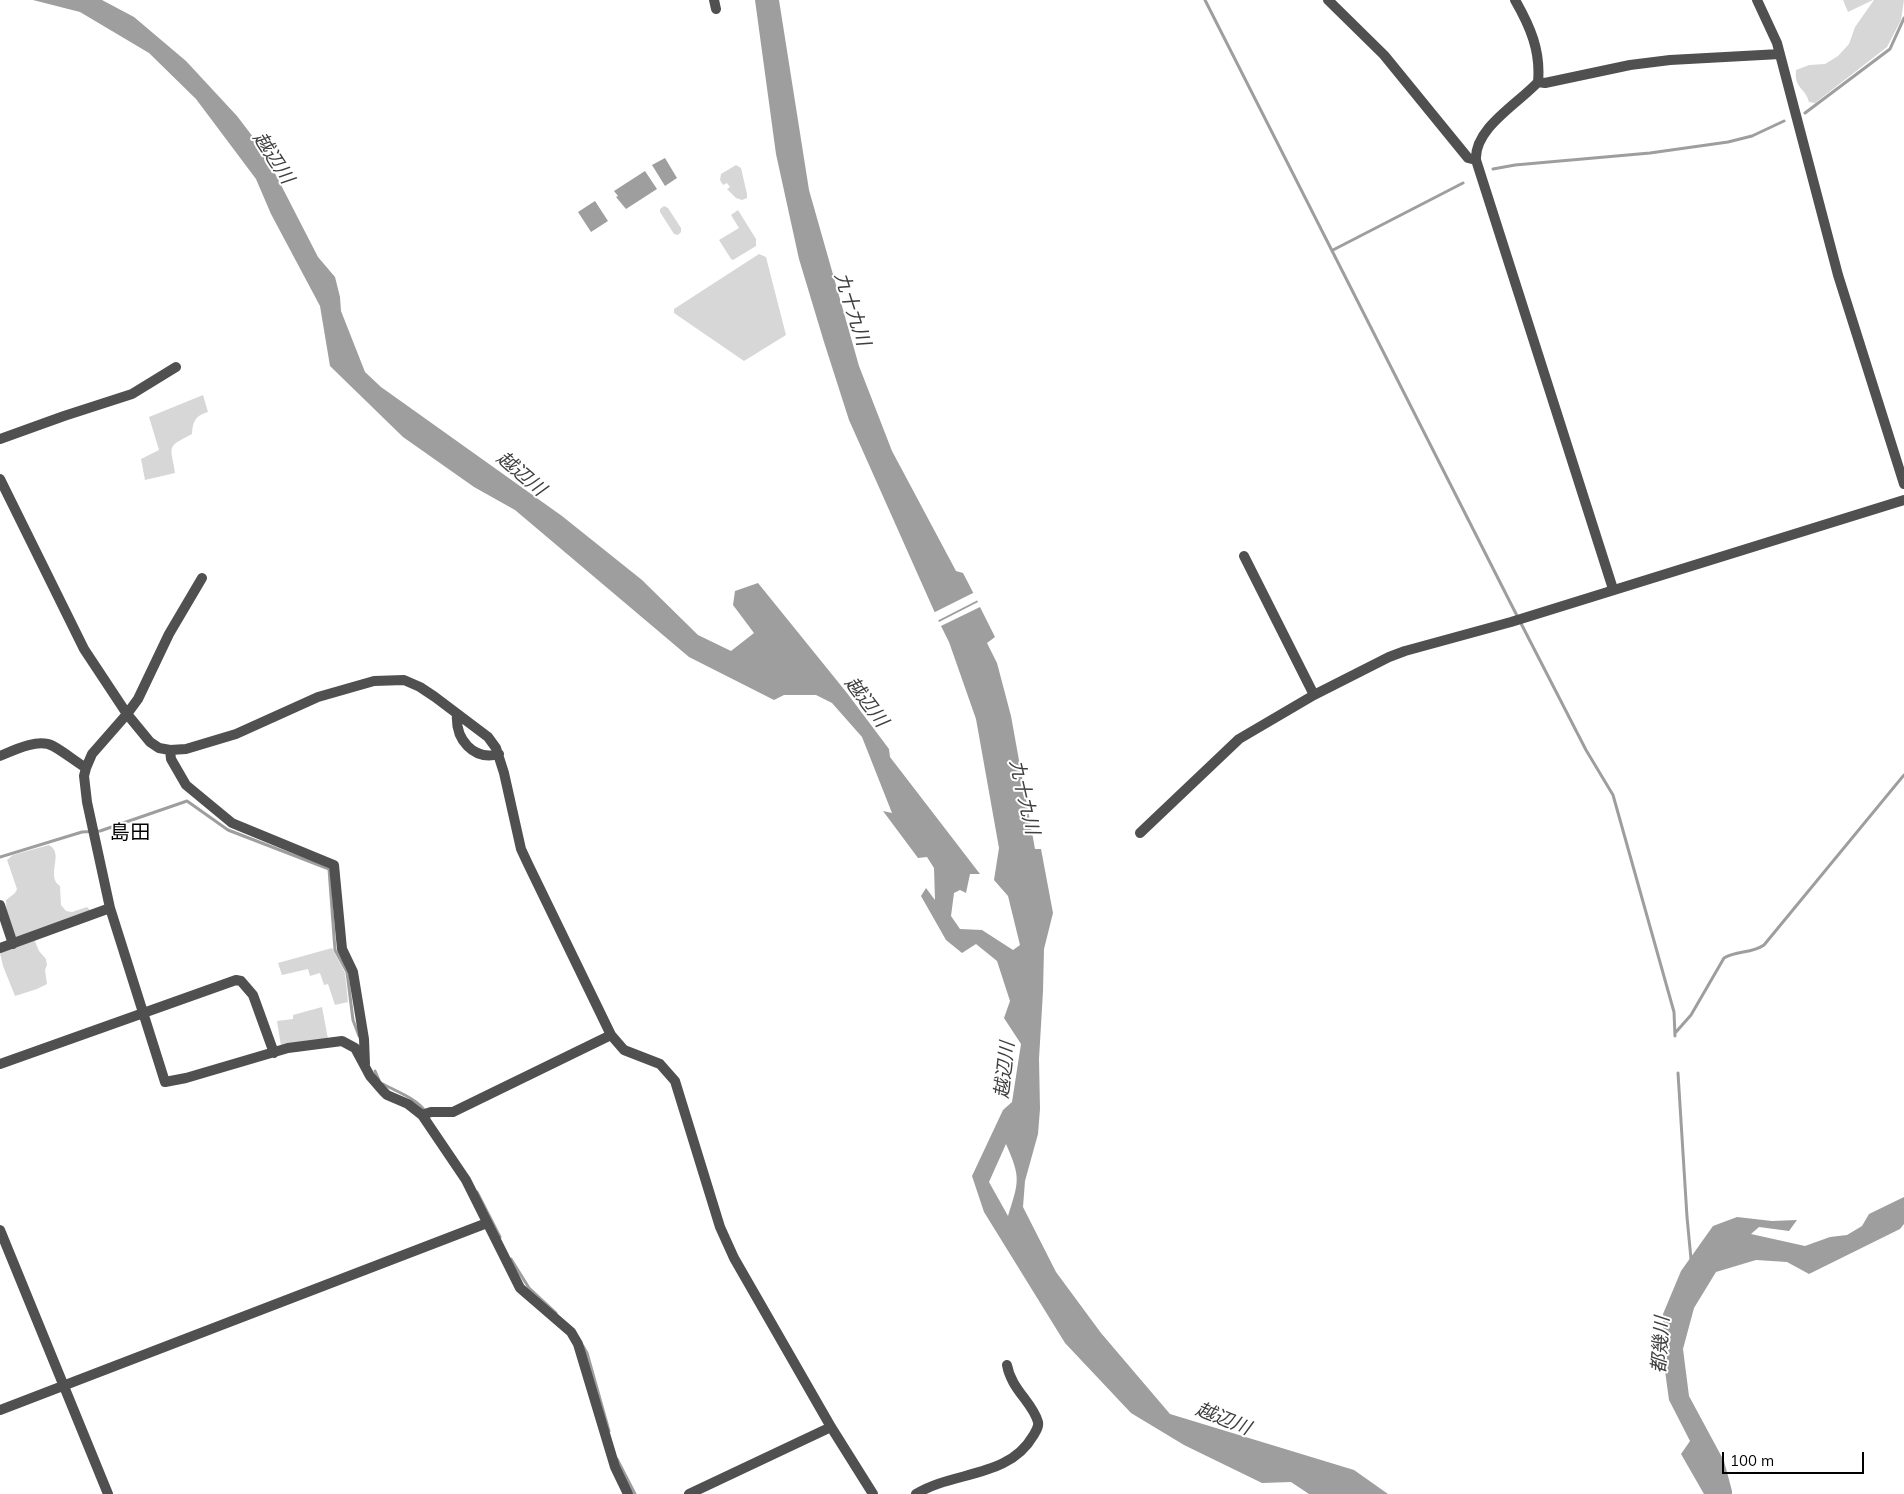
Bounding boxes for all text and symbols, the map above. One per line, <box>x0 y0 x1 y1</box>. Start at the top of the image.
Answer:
water label: 越辺川 <box>248 128 298 188</box>
water label: 九十九川 <box>829 269 875 349</box>
water label: 越辺川 <box>492 447 550 501</box>
water label: 越辺川 <box>840 672 892 732</box>
water label: 九十九川 <box>1004 757 1044 837</box>
district label: 島田 <box>110 821 150 845</box>
water label: 越辺川 <box>991 1040 1019 1100</box>
water label: 都幾川 <box>1648 1316 1674 1374</box>
water label: 越辺川 <box>1192 1398 1254 1440</box>
scale bar <box>1724 1442 1866 1474</box>
text: 100 m <box>1730 1451 1774 1470</box>

